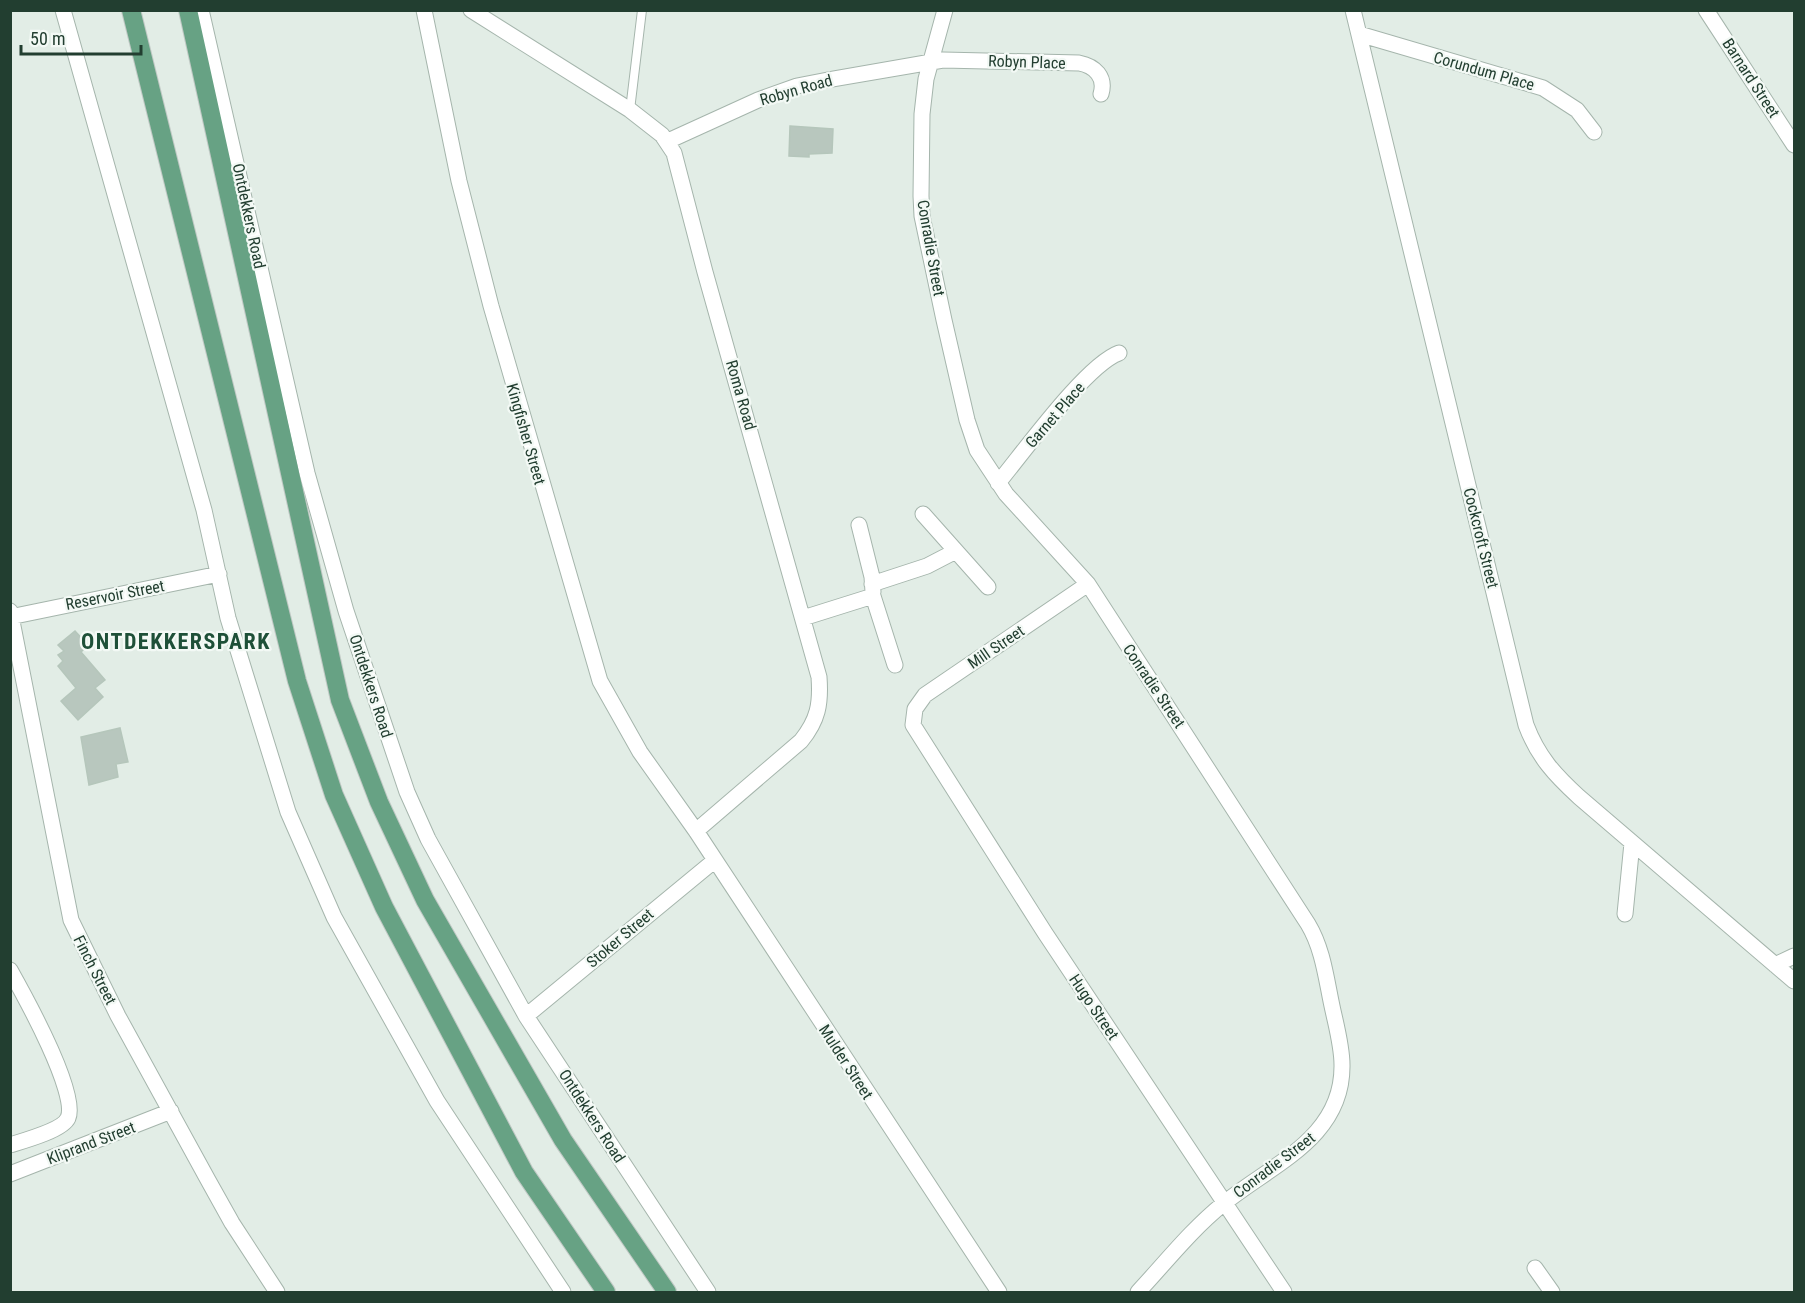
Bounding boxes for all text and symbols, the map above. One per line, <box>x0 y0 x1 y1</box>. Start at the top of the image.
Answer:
scale bar <box>21 18 141 56</box>
text: 50 m <box>30 28 65 49</box>
street label: Barnard Street <box>1718 35 1784 121</box>
street label: Corundum Place <box>1431 48 1537 94</box>
street label: Robyn Place <box>988 51 1066 73</box>
street label: Robyn Road <box>758 71 834 109</box>
street label: Ontdekkers Road <box>229 162 269 270</box>
street label: Conradie Street <box>913 198 949 298</box>
street label: Roma Road <box>722 358 760 432</box>
street label: Garnet Place <box>1021 378 1089 452</box>
street label: Kingfisher Street <box>502 381 550 487</box>
street label: Cockcroft Street <box>1459 486 1503 590</box>
street label: Reservoir Street <box>64 576 166 614</box>
street label: Mill Street <box>964 621 1028 673</box>
district label: ONTDEKKERSPARK <box>81 629 271 654</box>
street label: Ontdekkers Road <box>345 632 397 740</box>
street label: Conradie Street <box>1119 640 1189 732</box>
street label: Stoker Street <box>583 904 658 971</box>
street label: Finch Street <box>69 932 121 1008</box>
street label: Hugo Street <box>1065 971 1123 1044</box>
street label: Mulder Street <box>815 1021 877 1103</box>
street label: Ontdekkers Road <box>555 1066 629 1166</box>
street label: Kliprand Street <box>44 1117 138 1169</box>
street label: Conradie Street <box>1229 1128 1319 1202</box>

